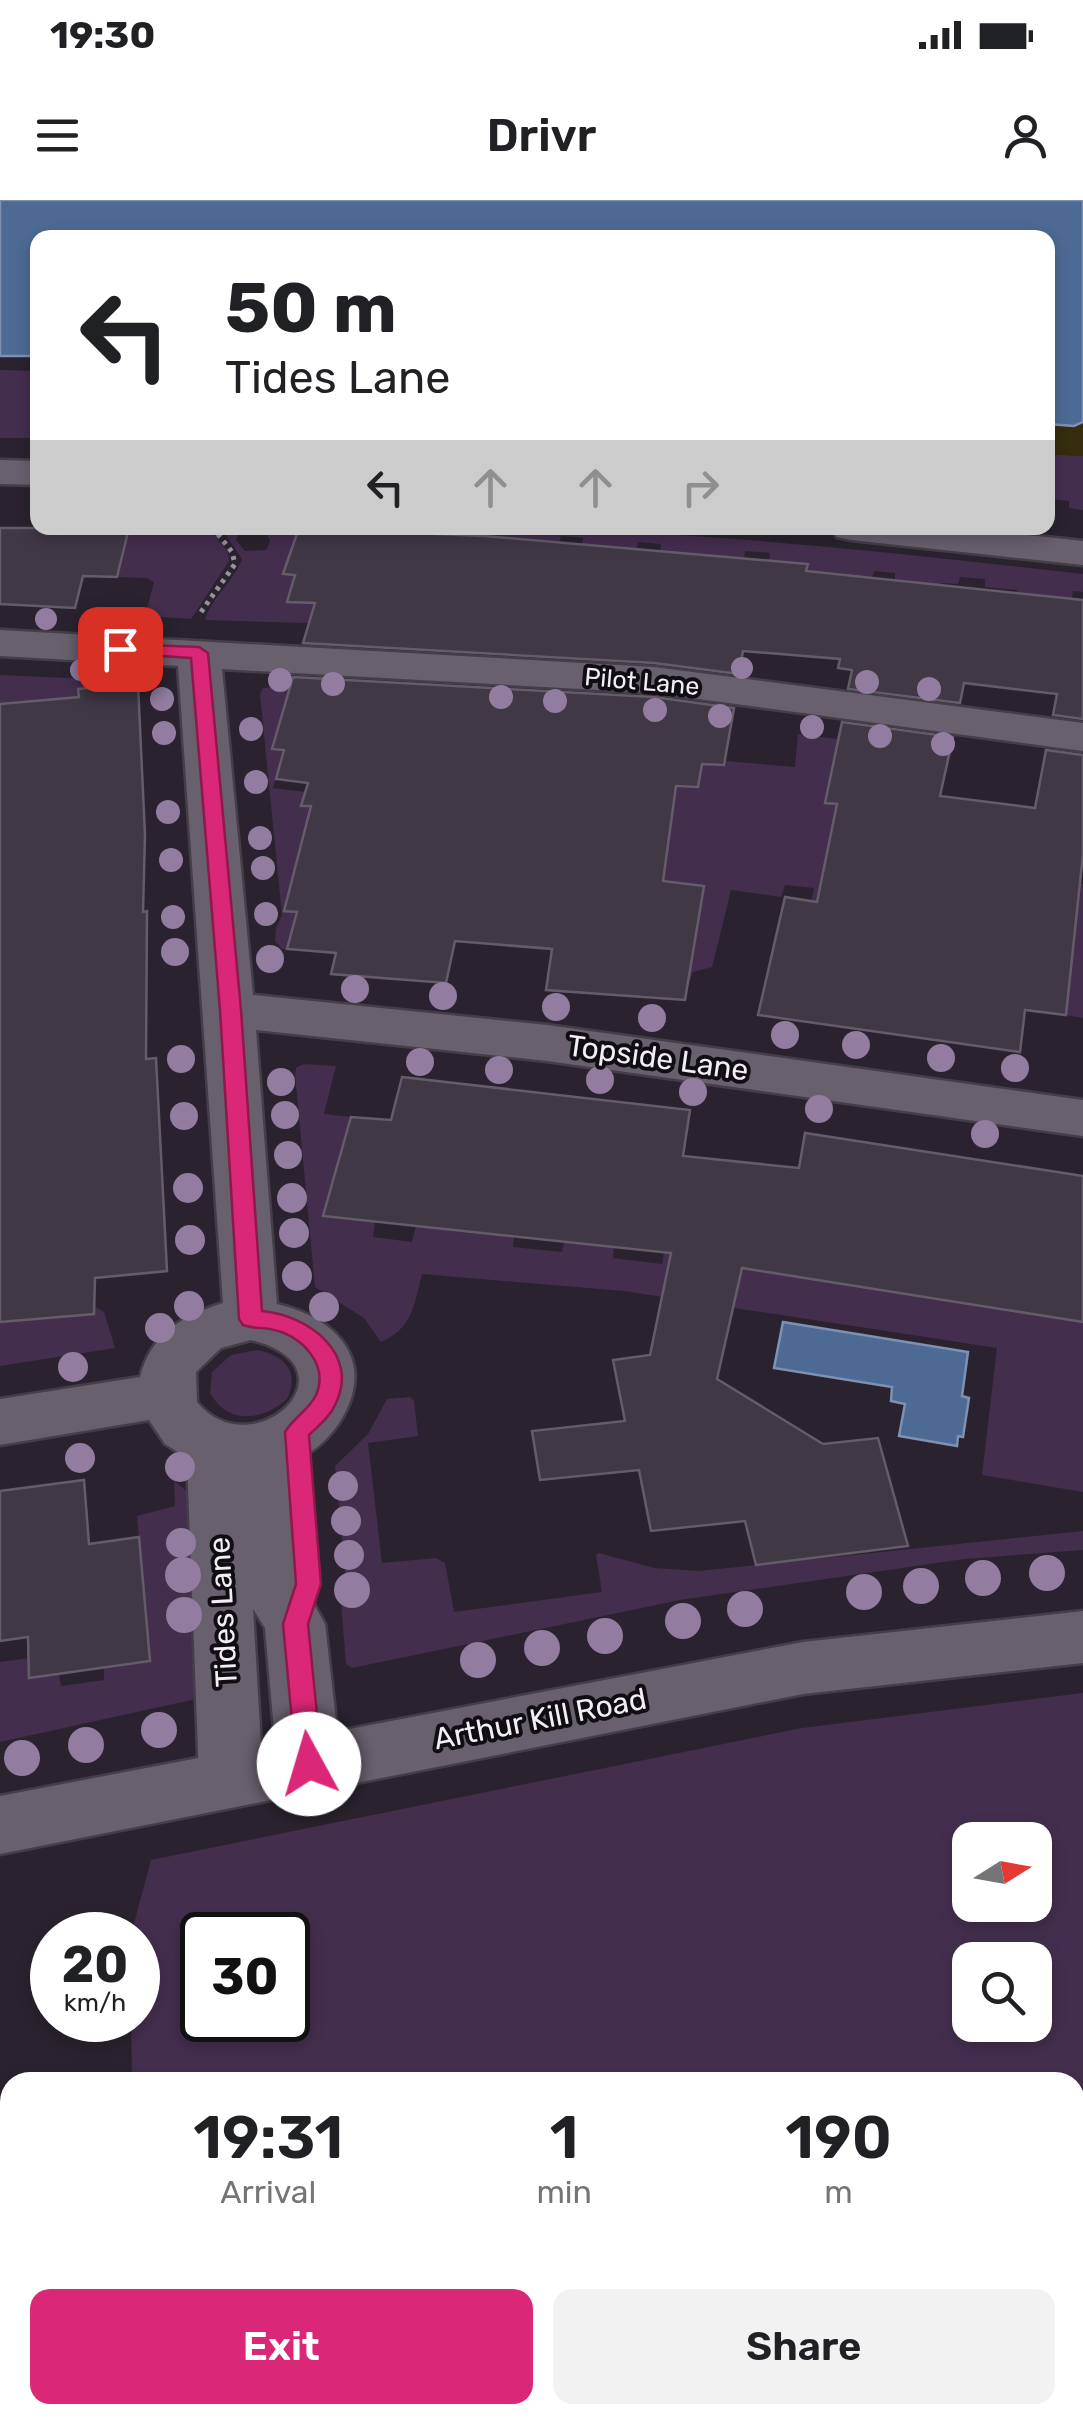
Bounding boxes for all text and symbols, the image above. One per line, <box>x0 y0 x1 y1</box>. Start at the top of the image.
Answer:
text: 19:30 <box>50 12 155 58</box>
icon: menu <box>30 108 85 163</box>
icon: person <box>998 108 1053 163</box>
text: Drivr <box>487 109 596 162</box>
text: 50 m <box>225 267 397 350</box>
icon: left <box>60 270 190 400</box>
text: Tides Lane <box>225 351 450 404</box>
icon: left <box>358 460 413 515</box>
icon: ahead <box>463 460 518 515</box>
icon: ahead <box>568 460 623 515</box>
icon: right <box>673 460 728 515</box>
pin <box>78 607 163 692</box>
icon: arrive <box>93 622 148 677</box>
street label: Pilot Lane <box>583 662 701 701</box>
street label: Topside Lane <box>565 1027 751 1089</box>
street label: Tides Lane <box>201 1536 245 1688</box>
street label: Arthur Kill Road <box>431 1681 649 1757</box>
position arrow <box>257 1712 361 1816</box>
north arrow <box>952 1822 1052 1922</box>
map controls <box>952 1822 1052 2042</box>
speed limit sign: 30 <box>180 1912 310 2042</box>
text: 20 <box>62 1935 128 1995</box>
button: search <box>952 1942 1052 2042</box>
text: km/h <box>64 1988 126 2017</box>
text: 19:31 <box>193 2102 343 2173</box>
text: 1 <box>550 2102 579 2173</box>
text: 190 <box>785 2102 892 2173</box>
text: Arrival <box>220 2173 316 2211</box>
text: min <box>536 2173 592 2211</box>
text: m <box>824 2173 853 2211</box>
button: Exit <box>30 2289 533 2404</box>
button: Share <box>553 2289 1055 2404</box>

